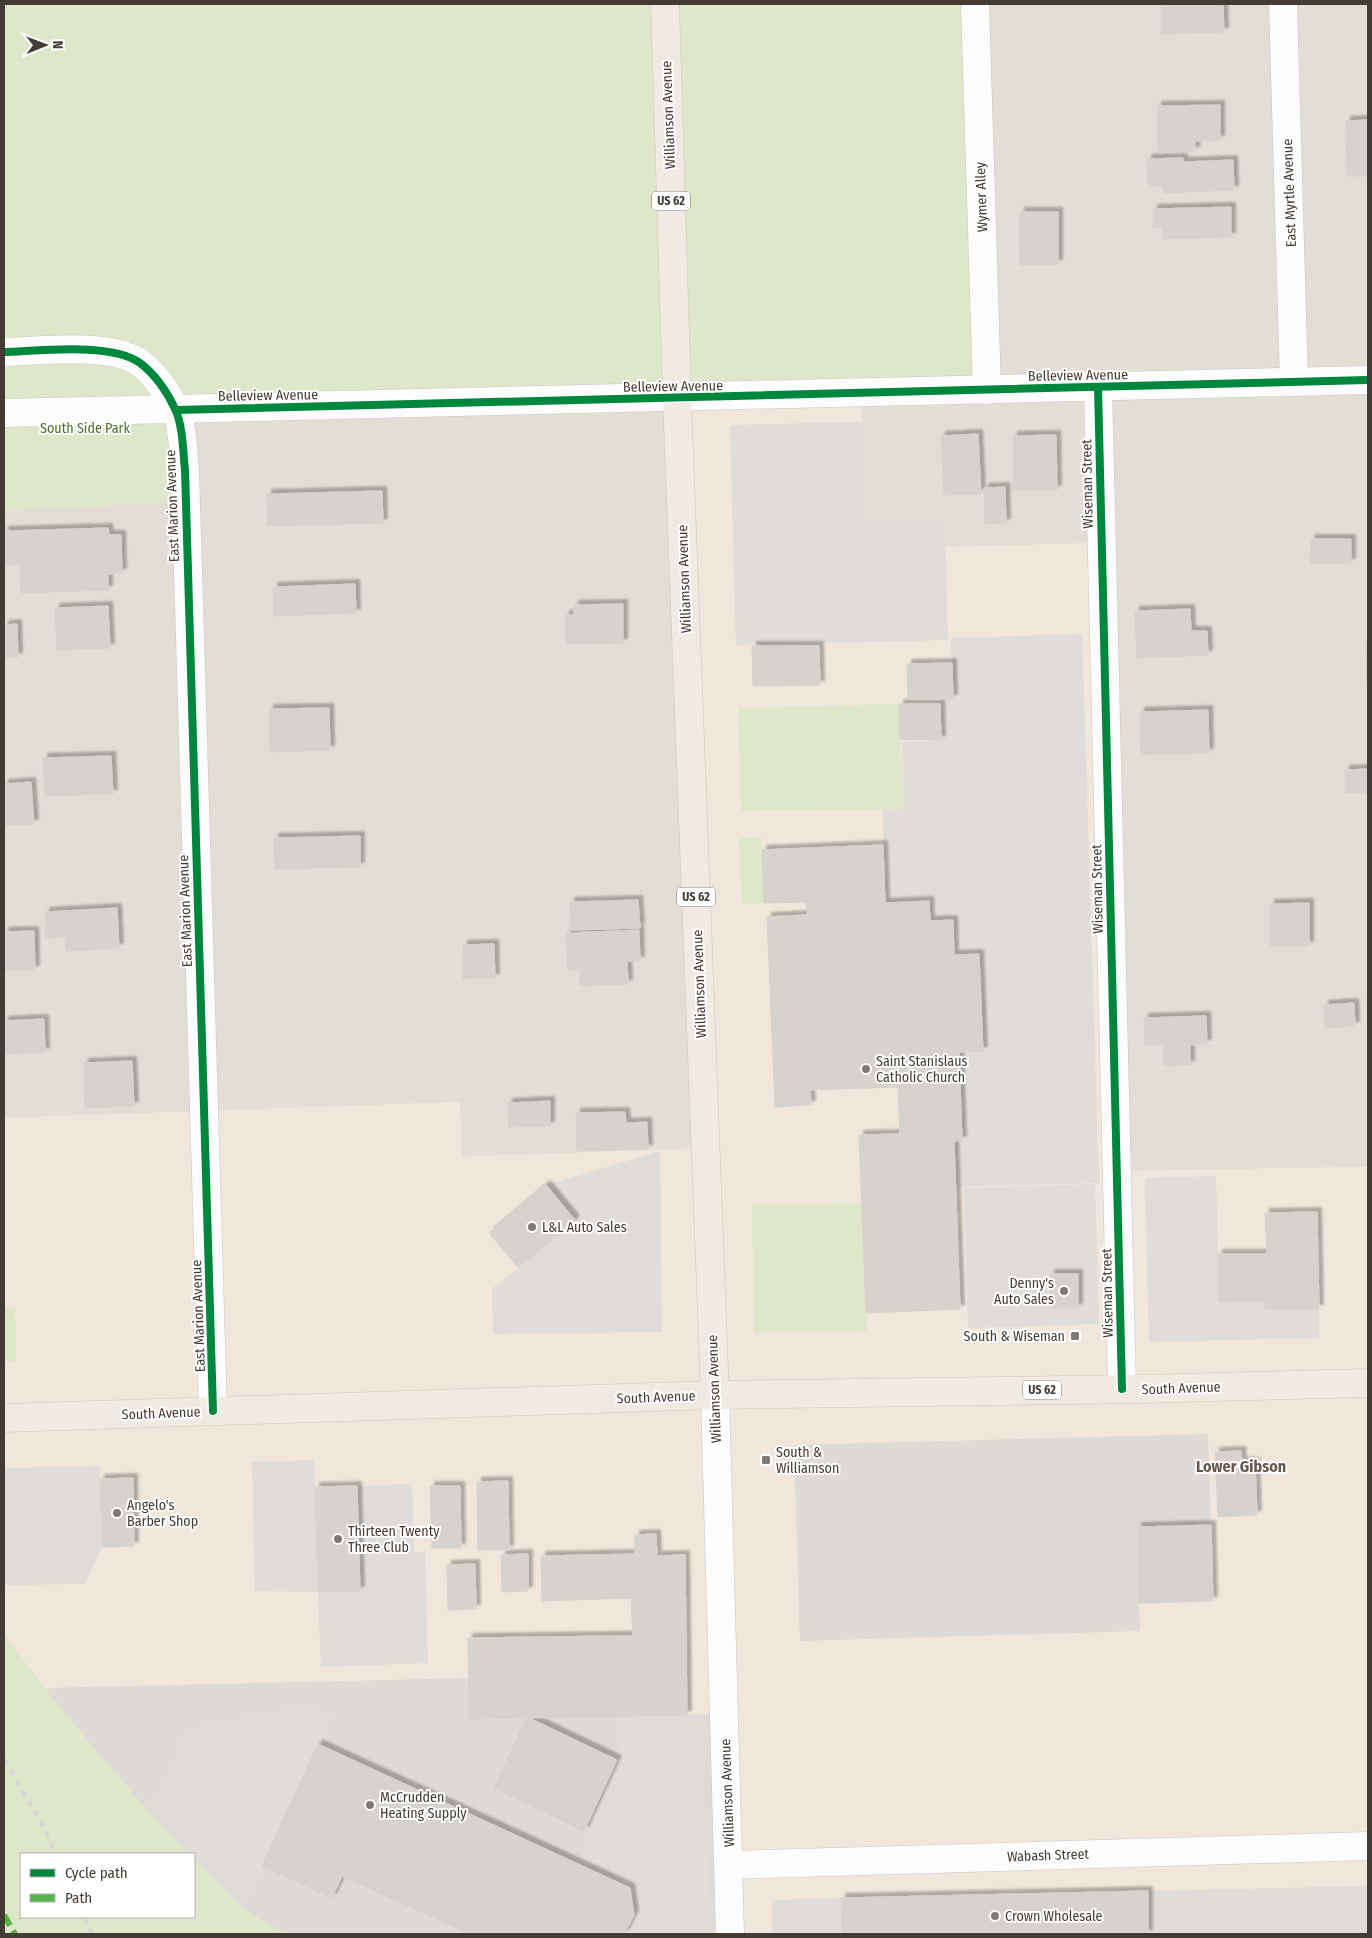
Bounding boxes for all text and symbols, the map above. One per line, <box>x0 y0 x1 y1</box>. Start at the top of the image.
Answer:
north arrow <box>20 20 70 70</box>
text: N <box>49 40 66 49</box>
street label: Williamson Avenue <box>658 60 679 170</box>
street label: East Myrtle Avenue <box>1279 138 1300 247</box>
street label: Wymer Alley <box>972 161 991 232</box>
road number: US 62 <box>652 192 690 210</box>
street label: Belleview Avenue <box>1028 366 1128 385</box>
street label: Belleview Avenue <box>623 377 723 396</box>
street label: Belleview Avenue <box>218 386 318 405</box>
park label: South Side Park <box>40 420 130 437</box>
street label: Wiseman Street <box>1078 439 1097 529</box>
street label: East Marion Avenue <box>162 449 183 562</box>
street label: Williamson Avenue <box>674 524 695 634</box>
street label: Wiseman Street <box>1088 844 1107 934</box>
street label: East Marion Avenue <box>175 854 196 967</box>
road number: US 62 <box>677 888 715 906</box>
street label: Williamson Avenue <box>689 929 710 1039</box>
place label: Saint Stanislaus Catholic Church <box>876 1053 968 1086</box>
marker: Saint Stanislaus Catholic Church <box>860 1063 872 1075</box>
place label: L&L Auto Sales <box>542 1219 627 1236</box>
marker: L&L Auto Sales <box>526 1221 538 1233</box>
street label: Wiseman Street <box>1098 1248 1117 1338</box>
street label: East Marion Avenue <box>188 1259 209 1372</box>
place label: Denny's Auto Sales <box>994 1275 1054 1308</box>
marker: Denny's Auto Sales <box>1058 1285 1070 1297</box>
place label: South & Wiseman <box>964 1328 1065 1345</box>
marker: South & Wiseman <box>1069 1330 1081 1342</box>
street label: Williamson Avenue <box>704 1334 725 1444</box>
street label: South Avenue <box>1141 1379 1221 1398</box>
road number: US 62 <box>1023 1380 1061 1400</box>
street label: South Avenue <box>616 1388 696 1407</box>
street label: South Avenue <box>121 1404 201 1423</box>
place label: South & Williamson <box>776 1444 839 1477</box>
marker: South & Williamson <box>760 1454 772 1466</box>
district label: Lower Gibson <box>1196 1457 1286 1476</box>
place label: Angelo's Barber Shop <box>127 1497 198 1530</box>
marker: Angelo's Barber Shop <box>111 1507 123 1519</box>
place label: Thirteen Twenty Three Club <box>348 1523 440 1556</box>
marker: Thirteen Twenty Three Club <box>332 1533 344 1545</box>
street label: Williamson Avenue <box>717 1738 738 1848</box>
place label: McCrudden Heating Supply <box>380 1789 467 1822</box>
marker: McCrudden Heating Supply <box>364 1799 376 1811</box>
street label: Wabash Street <box>1007 1846 1090 1865</box>
legend <box>20 1853 195 1918</box>
text: Cycle path <box>65 1864 128 1882</box>
text: Path <box>65 1889 92 1907</box>
place label: Crown Wholesale <box>1005 1908 1103 1925</box>
marker: Crown Wholesale <box>989 1910 1001 1922</box>

